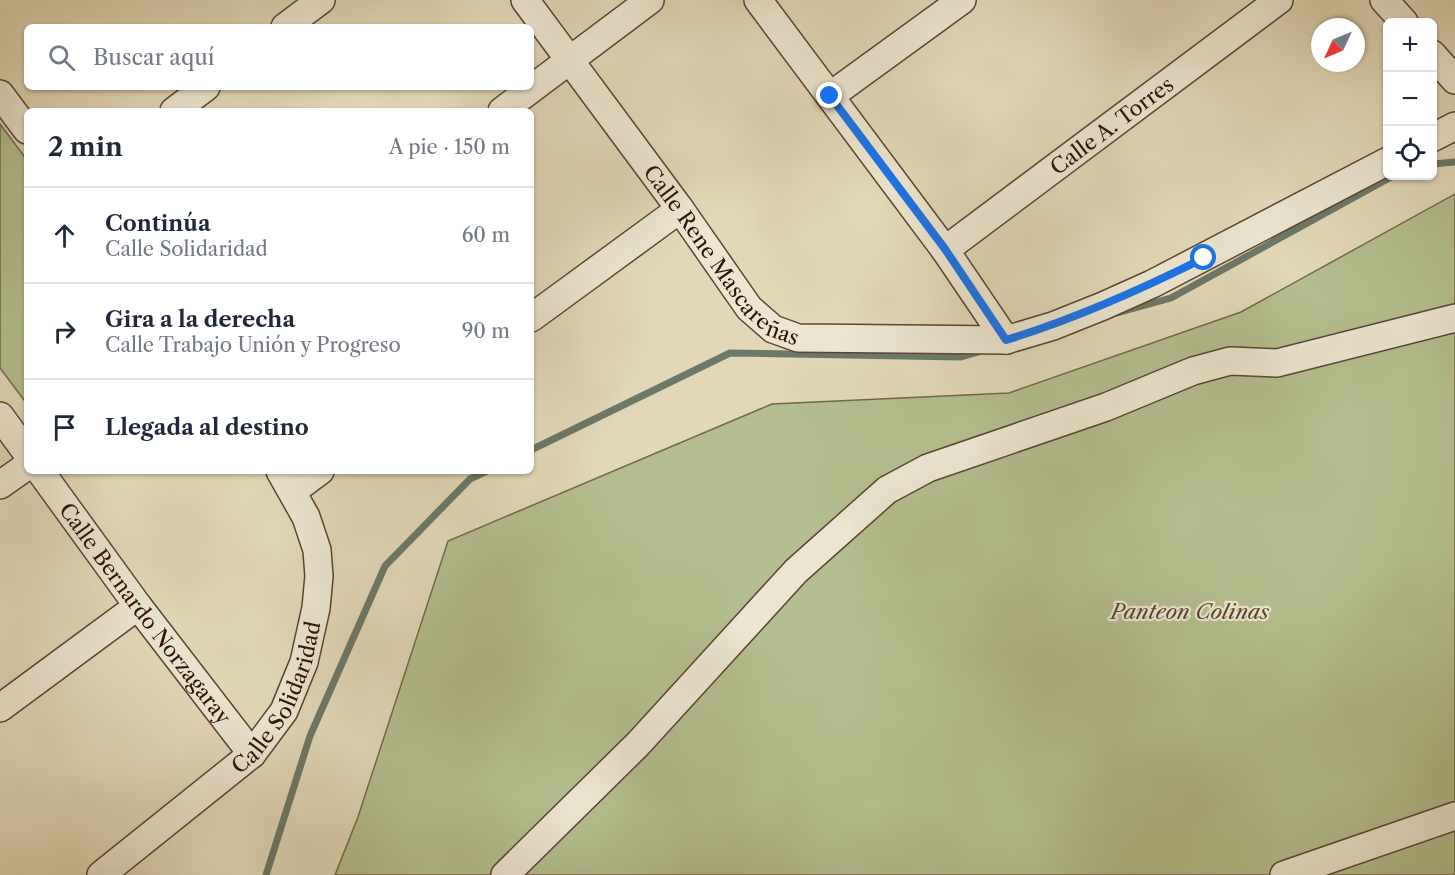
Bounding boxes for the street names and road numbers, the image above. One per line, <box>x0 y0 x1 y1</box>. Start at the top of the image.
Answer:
street label: Calle A. Torres <box>1045 71 1178 180</box>
street label: Calle Rene Mascareñas <box>639 160 803 350</box>
street label: Calle Bernardo Norzagaray <box>55 498 237 729</box>
street label: Calle Solidaridad <box>226 619 325 778</box>

